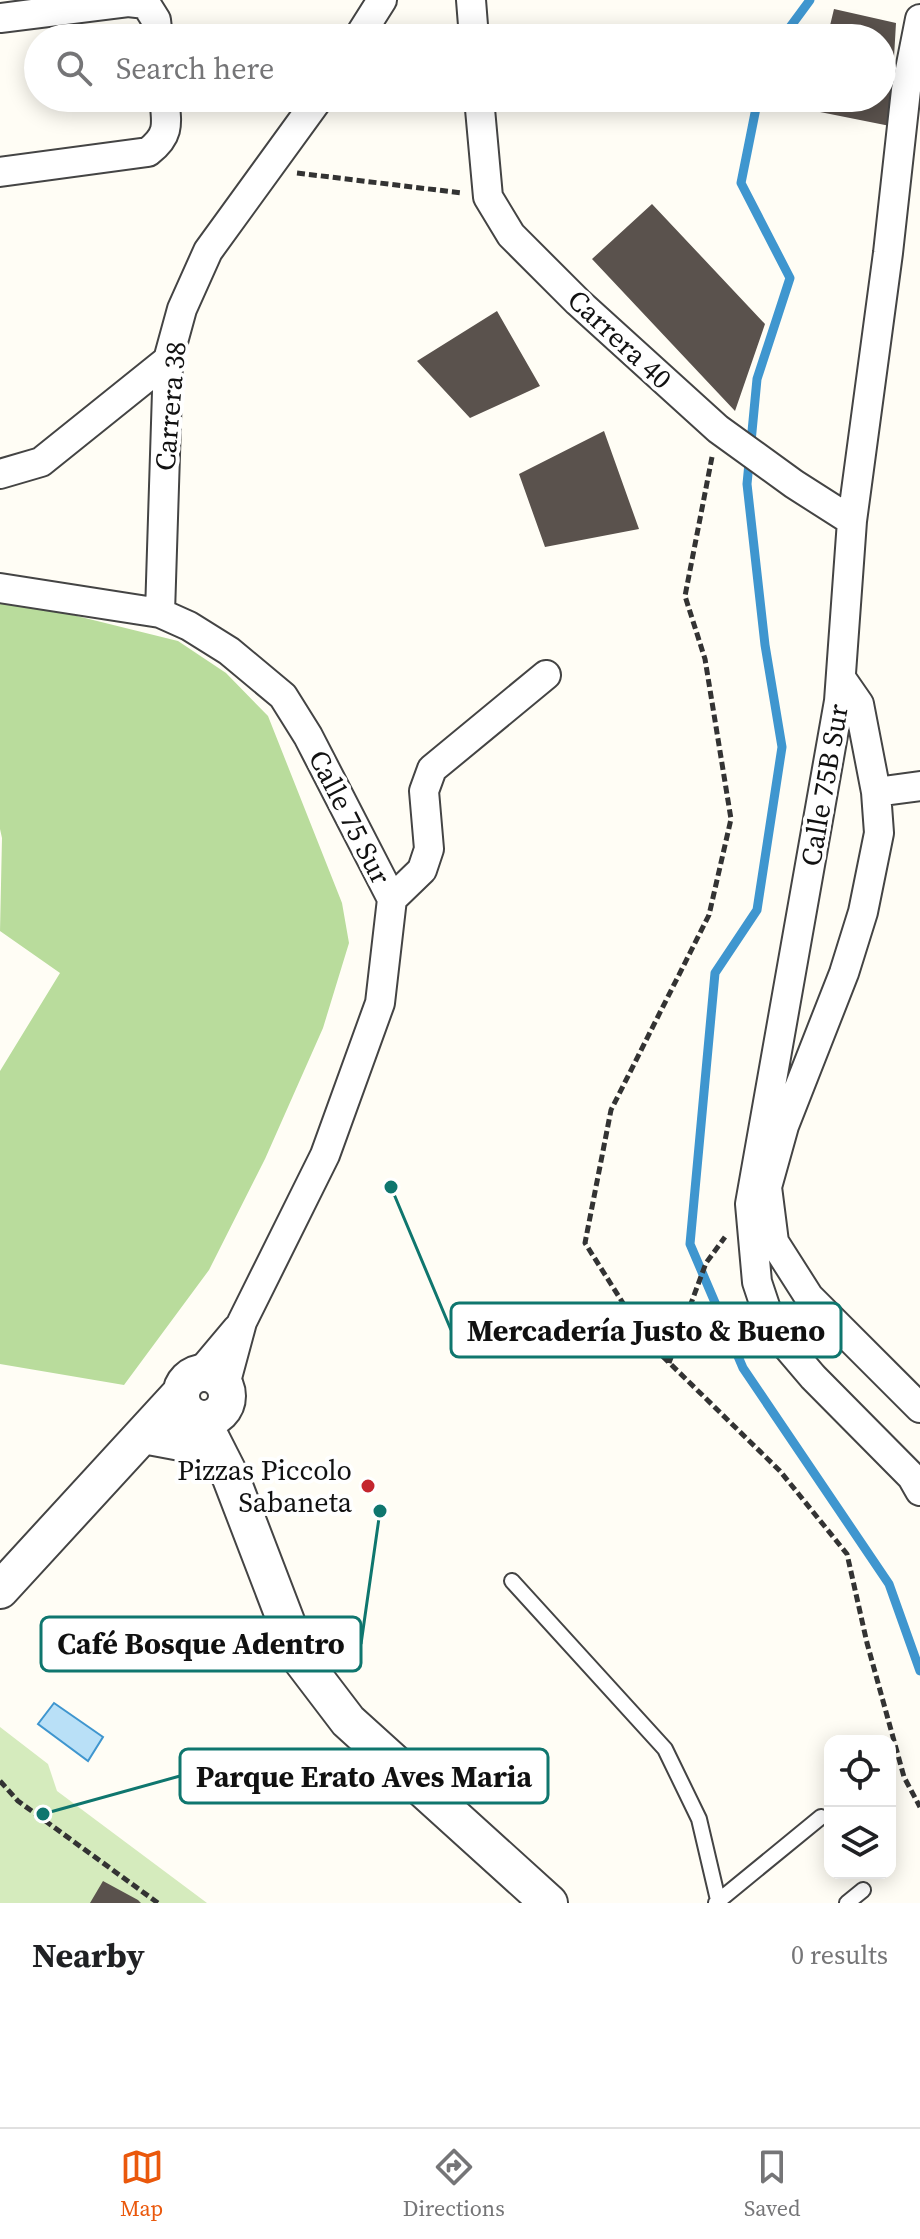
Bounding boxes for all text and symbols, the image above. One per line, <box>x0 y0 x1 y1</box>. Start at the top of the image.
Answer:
search box <box>24 24 896 112</box>
icon: search <box>52 46 96 90</box>
text: Search here <box>116 48 274 89</box>
street label: Carrera 40 <box>560 281 680 397</box>
street label: Carrera 38 <box>145 340 195 472</box>
street label: Calle 75B Sur <box>791 701 857 869</box>
street label: Calle 75 Sur <box>300 743 400 891</box>
callout: Mercadería Justo & Bueno <box>451 1303 841 1357</box>
text: Mercadería Justo & Bueno <box>467 1310 825 1351</box>
place label: Pizzas Piccolo Sabaneta <box>177 1451 353 1521</box>
marker: Pizzas Piccolo Sabaneta <box>359 1477 377 1495</box>
callout: Café Bosque Adentro <box>41 1617 361 1671</box>
text: Café Bosque Adentro <box>57 1623 345 1664</box>
map controls <box>824 1735 896 1879</box>
button: locate <box>824 1735 896 1807</box>
callout: Parque Erato Aves Maria <box>180 1749 548 1803</box>
text: Parque Erato Aves Maria <box>196 1756 533 1797</box>
button: layers <box>824 1807 896 1879</box>
text: Nearby <box>32 1932 145 1978</box>
text: 0 results <box>791 1937 888 1973</box>
tab: Map <box>120 2145 164 2223</box>
tab: Directions <box>403 2145 505 2223</box>
tab: Saved <box>744 2145 800 2223</box>

